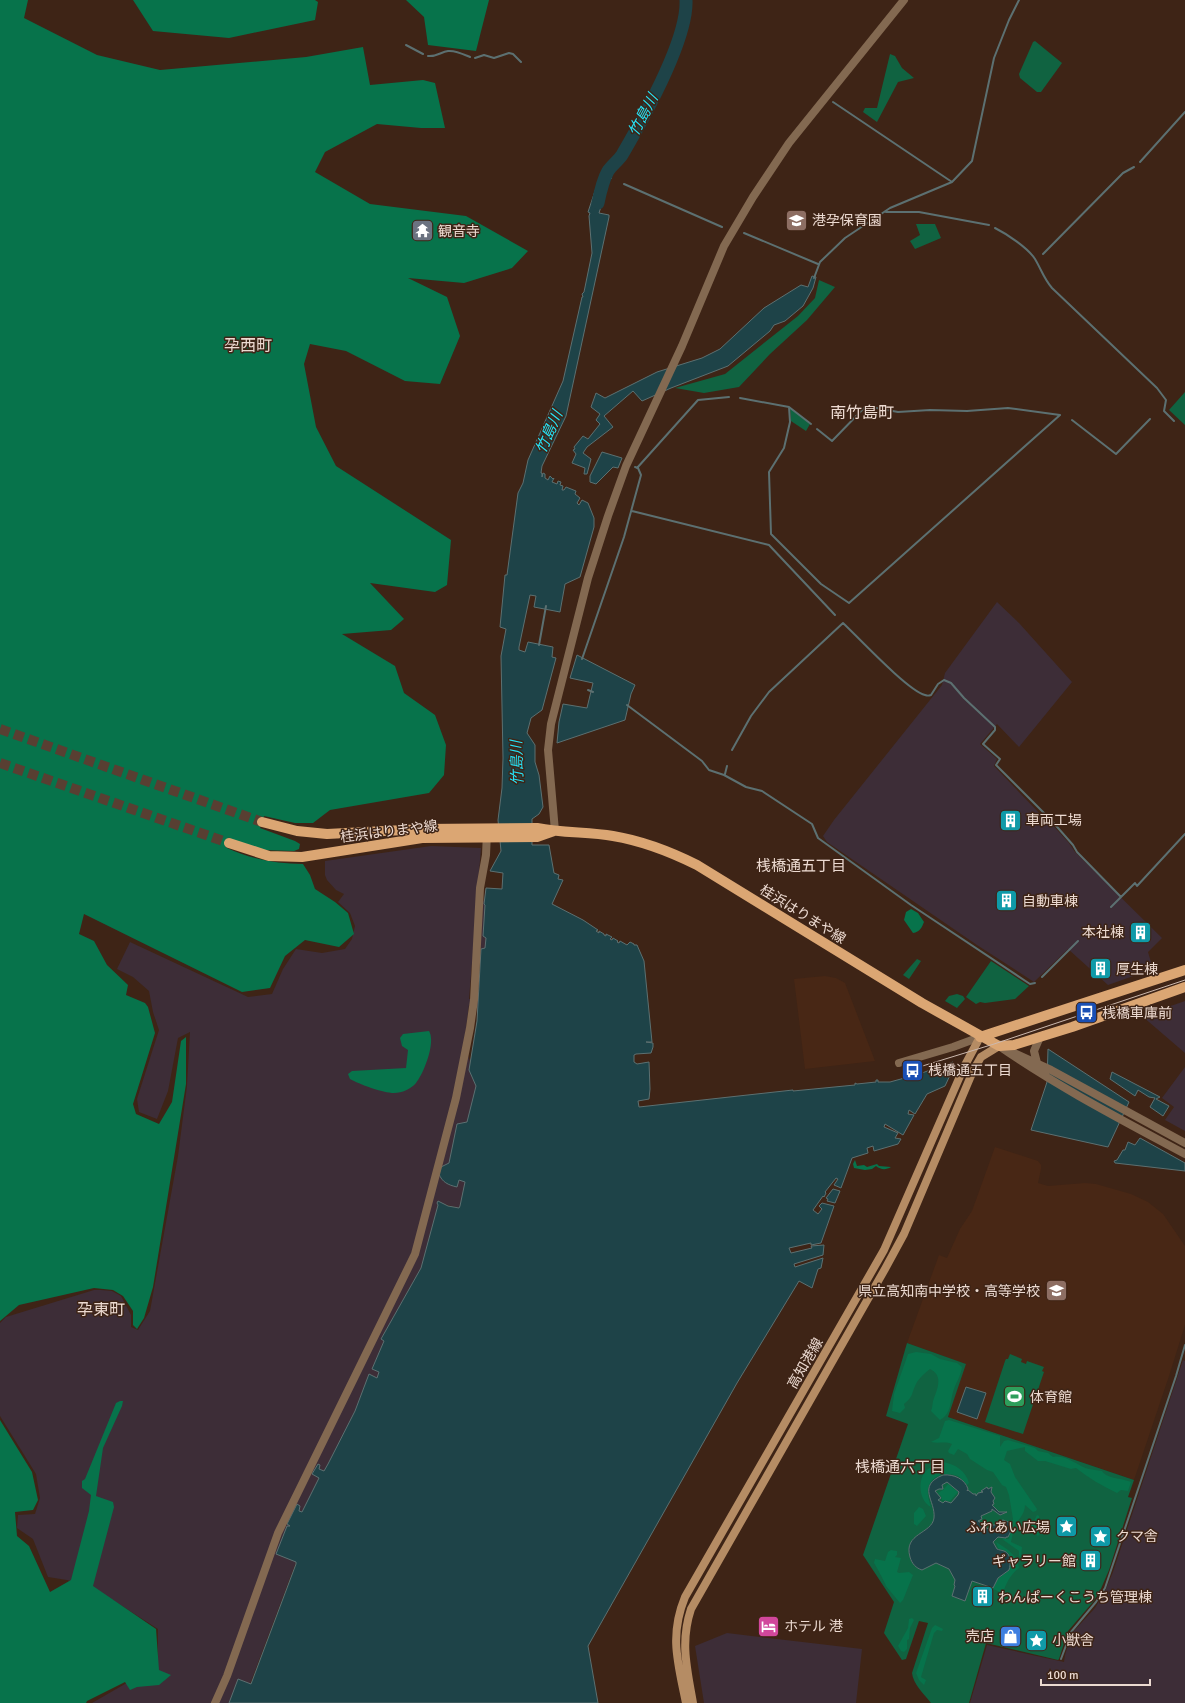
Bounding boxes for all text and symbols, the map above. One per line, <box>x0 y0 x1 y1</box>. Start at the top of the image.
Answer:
water label: 竹島川 <box>624 89 662 139</box>
school or university icon: 港孕保育園 <box>784 207 810 233</box>
place label: 港孕保育園 <box>812 212 882 229</box>
temple icon: 観音寺 <box>409 218 435 244</box>
place label: 観音寺 <box>438 223 480 240</box>
district label: 孕西町 <box>224 336 272 356</box>
district label: 南竹島町 <box>830 403 894 423</box>
water label: 竹島川 <box>532 406 567 456</box>
water label: 竹島川 <box>507 738 527 786</box>
building icon: 車両工場 <box>998 807 1024 833</box>
place label: 車両工場 <box>1026 812 1082 829</box>
street label: 桂浜はりまや線 <box>339 817 439 846</box>
district label: 桟橋通五丁目 <box>756 857 846 875</box>
street label: 桂浜はりまや線 <box>757 881 849 948</box>
building icon: 自動車棟 <box>993 888 1019 914</box>
place label: 自動車棟 <box>1022 893 1078 910</box>
building icon: 本社棟 <box>1127 919 1153 945</box>
place label: 本社棟 <box>1082 924 1124 941</box>
building icon: 厚生棟 <box>1088 956 1114 982</box>
place label: 厚生棟 <box>1116 961 1158 978</box>
bus stop icon: 桟橋車庫前 <box>1073 1000 1099 1026</box>
place label: 桟橋車庫前 <box>1102 1005 1172 1022</box>
bus stop icon: 桟橋通五丁目 <box>899 1057 925 1083</box>
place label: 桟橋通五丁目 <box>928 1062 1012 1079</box>
school or university icon: 県立高知南中学校・高等学校 <box>1043 1278 1069 1304</box>
place label: 県立高知南中学校・高等学校 <box>858 1283 1040 1300</box>
district label: 孕東町 <box>77 1300 125 1320</box>
street label: 高知港線 <box>784 1335 827 1392</box>
sports icon: 体育館 <box>1001 1384 1027 1410</box>
place label: 体育館 <box>1030 1389 1072 1406</box>
district label: 桟橋通六丁目 <box>855 1458 945 1476</box>
place icon: ふれあい広場 <box>1053 1514 1079 1540</box>
place label: ふれあい広場 <box>966 1519 1050 1536</box>
place icon: クマ舎 <box>1088 1523 1114 1549</box>
place label: クマ舎 <box>1116 1528 1158 1545</box>
building icon: ギャラリー館 <box>1078 1548 1104 1574</box>
place label: ギャラリー館 <box>992 1553 1076 1570</box>
building icon: わんぱーくこうち管理棟 <box>970 1584 996 1610</box>
place label: わんぱーくこうち管理棟 <box>998 1589 1152 1606</box>
hotel icon: ホテル 港 <box>756 1613 782 1639</box>
place label: ホテル 港 <box>784 1618 843 1635</box>
shop icon: 売店 <box>997 1623 1023 1649</box>
place icon: 小獣舎 <box>1024 1627 1050 1653</box>
place label: 売店 <box>966 1628 994 1645</box>
place label: 小獣舎 <box>1052 1632 1094 1649</box>
scale bar <box>1041 1661 1150 1687</box>
text: 100 m <box>1047 1668 1079 1683</box>

